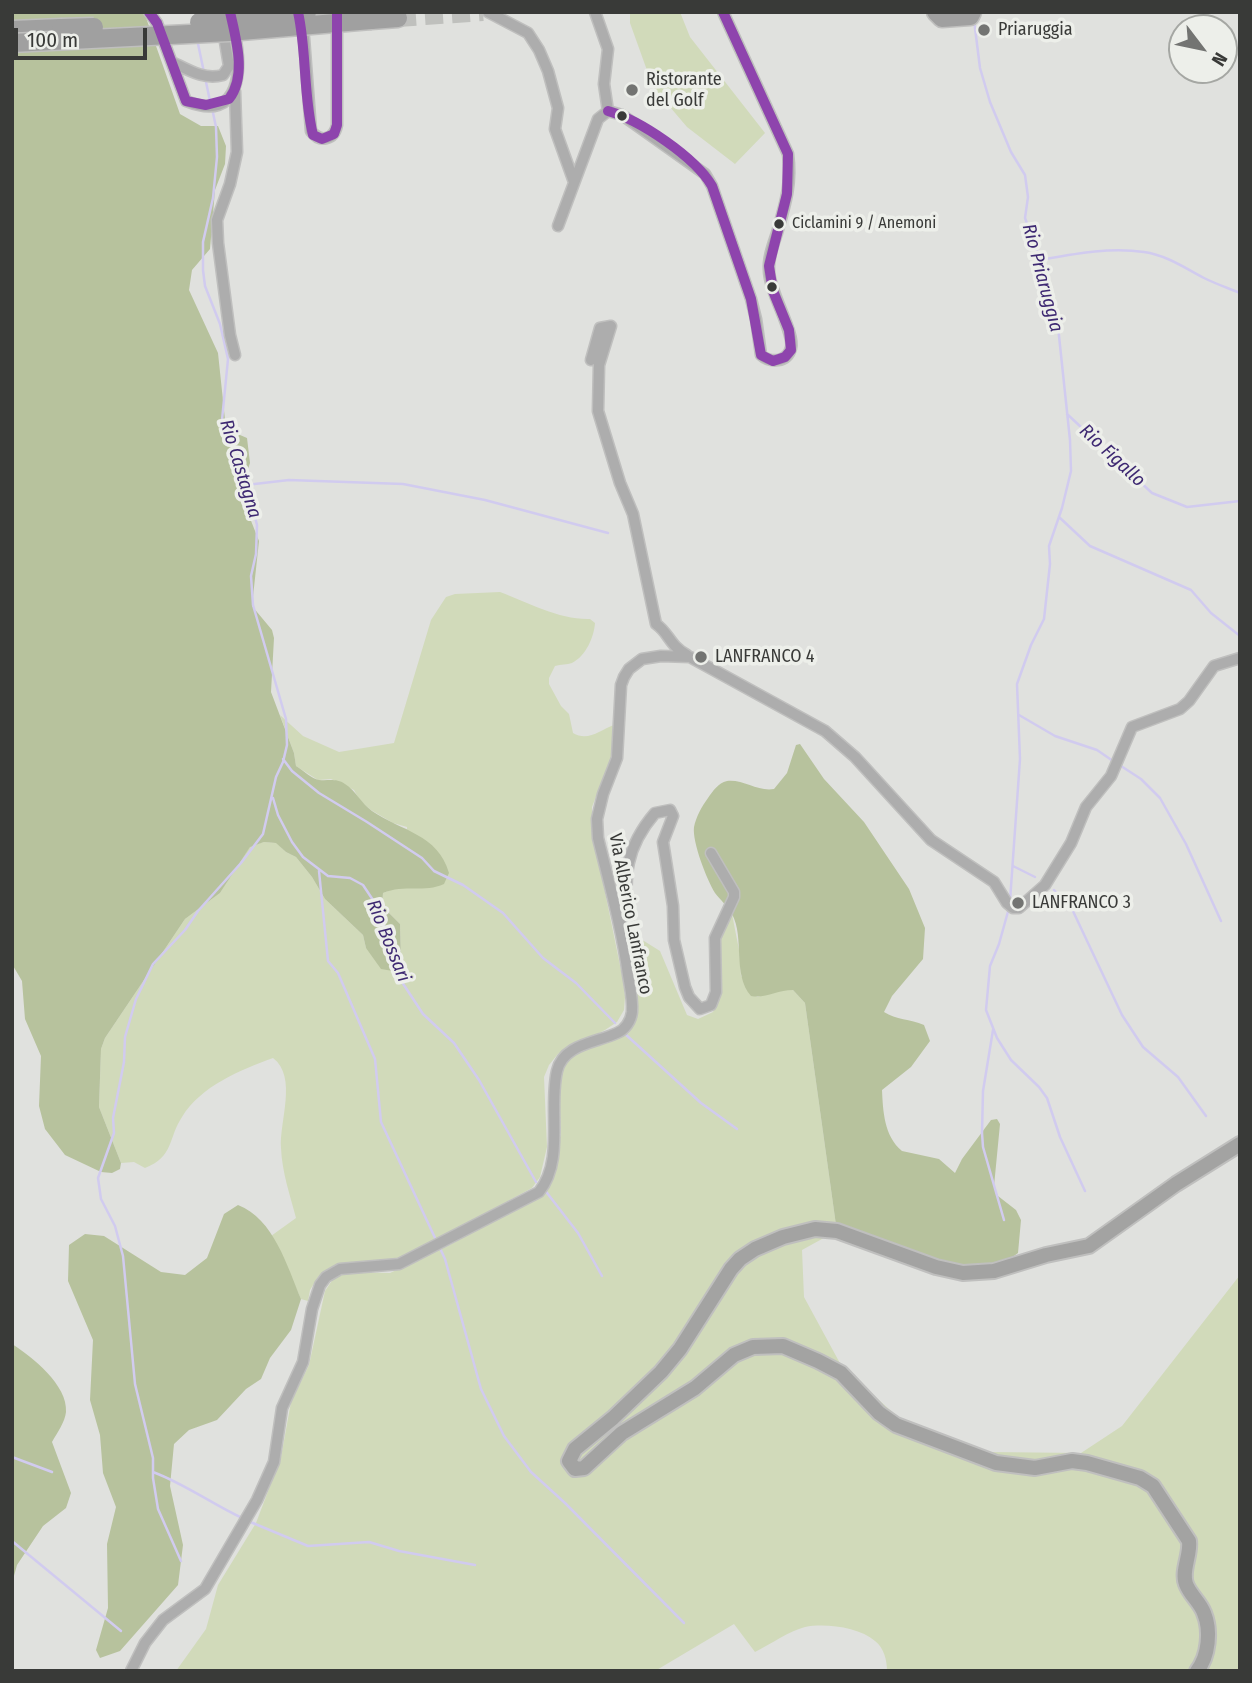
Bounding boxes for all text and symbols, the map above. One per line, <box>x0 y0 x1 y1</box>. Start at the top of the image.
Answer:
scale bar <box>18 14 150 58</box>
north arrow <box>1168 14 1238 84</box>
place label: Priaruggia <box>998 19 1073 41</box>
marker: Priaruggia <box>976 22 992 38</box>
text: 100 m <box>27 27 78 53</box>
text: N <box>1207 48 1232 70</box>
place label: Ristorante del Golf <box>646 69 722 112</box>
marker: Ristorante del Golf <box>624 82 640 98</box>
unlabelled marker <box>615 109 629 123</box>
place label: Ciclamini 9 / Anemoni <box>792 214 936 234</box>
marker: Ciclamini 9 / Anemoni <box>772 217 786 231</box>
water label: Rio Priaruggia <box>1017 221 1067 335</box>
unlabelled marker <box>765 280 779 294</box>
water label: Rio Castagna <box>214 417 266 521</box>
water label: Rio Figallo <box>1074 420 1150 492</box>
place label: LANFRANCO 4 <box>715 646 814 668</box>
marker: LANFRANCO 4 <box>693 649 709 665</box>
street label: Via Alberico Lanfranco <box>604 832 656 996</box>
place label: LANFRANCO 3 <box>1032 892 1131 914</box>
marker: LANFRANCO 3 <box>1010 895 1026 911</box>
water label: Rio Bossari <box>361 896 415 986</box>

